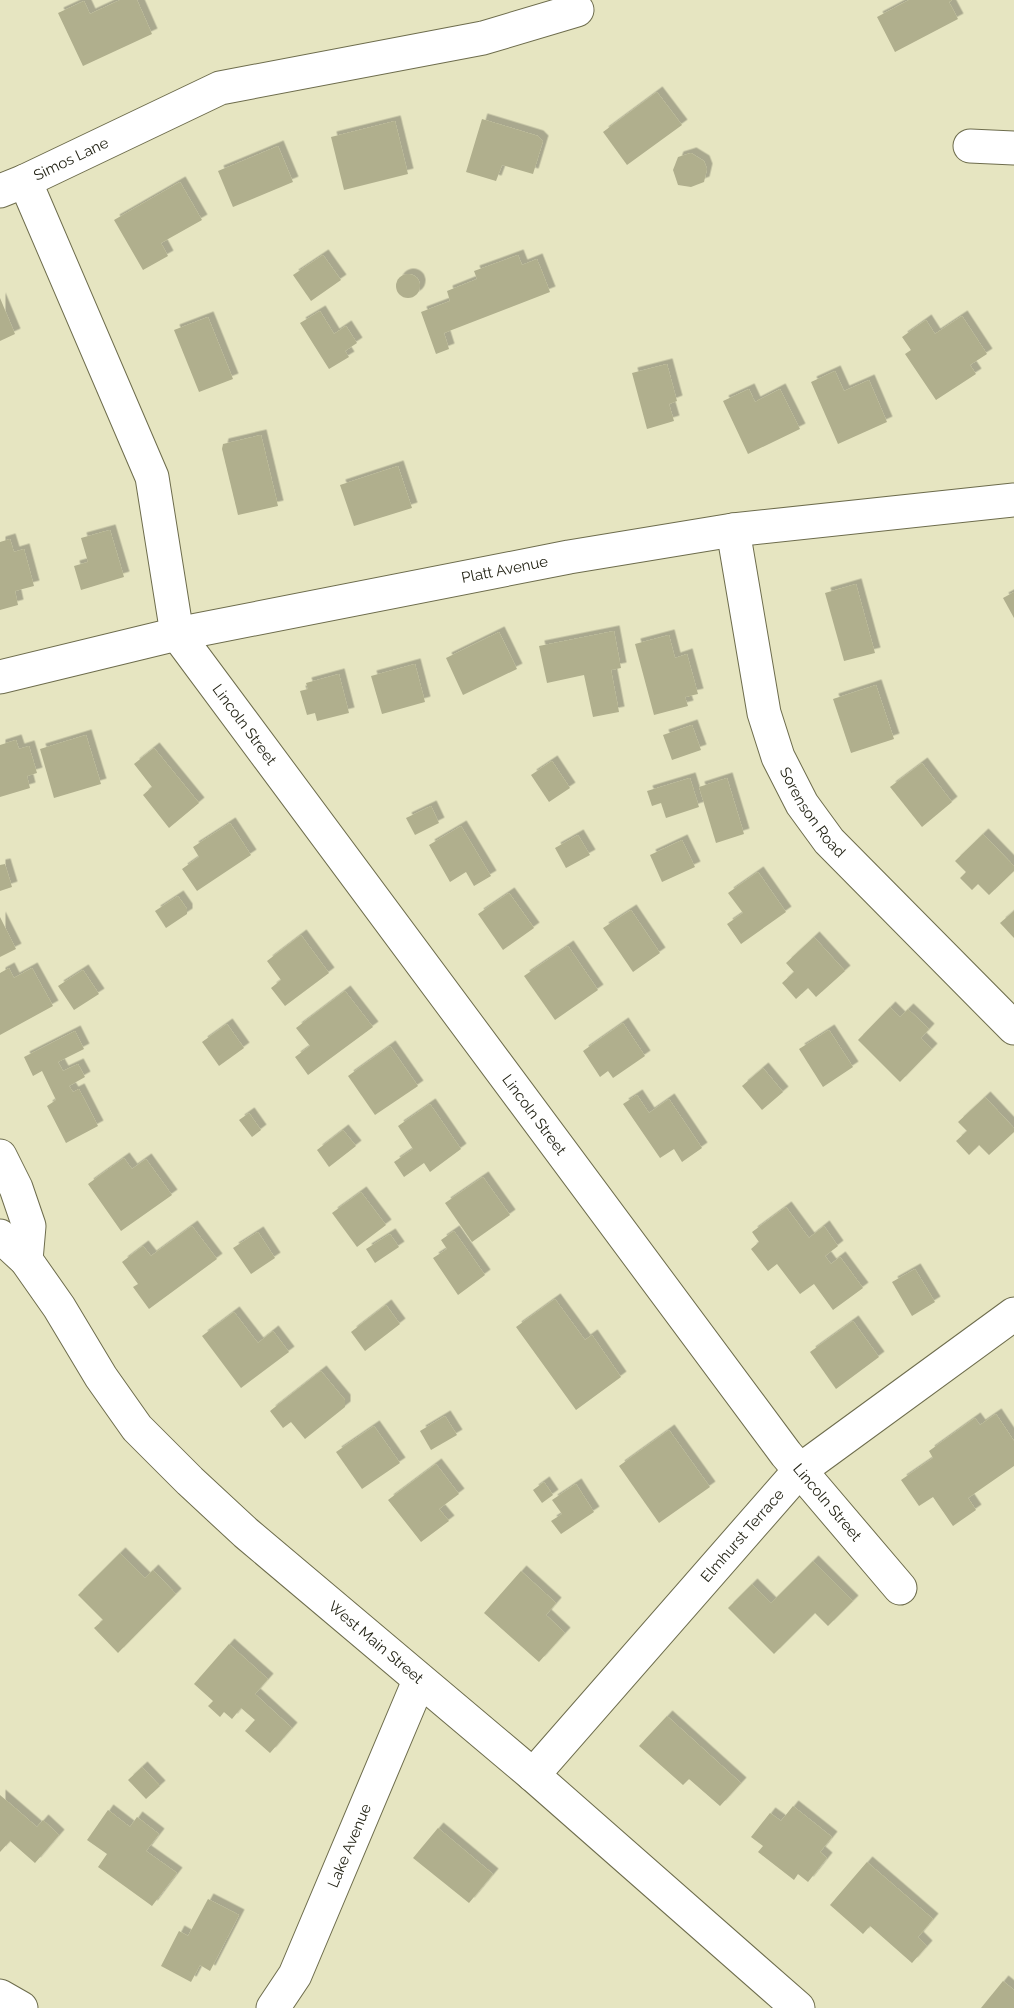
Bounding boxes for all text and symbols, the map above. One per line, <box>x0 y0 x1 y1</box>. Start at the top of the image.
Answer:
street label: Simos Lane <box>31 133 112 185</box>
street label: Platt Avenue <box>460 552 550 587</box>
street label: Lincoln Street <box>208 681 280 769</box>
street label: Sorenson Road <box>776 764 849 861</box>
street label: Lincoln Street <box>498 1071 570 1159</box>
street label: Lincoln Street <box>789 1460 865 1545</box>
street label: Elmhurst Terrace <box>697 1485 788 1586</box>
street label: West Main Street <box>325 1597 427 1687</box>
street label: Lake Avenue <box>324 1801 375 1890</box>

